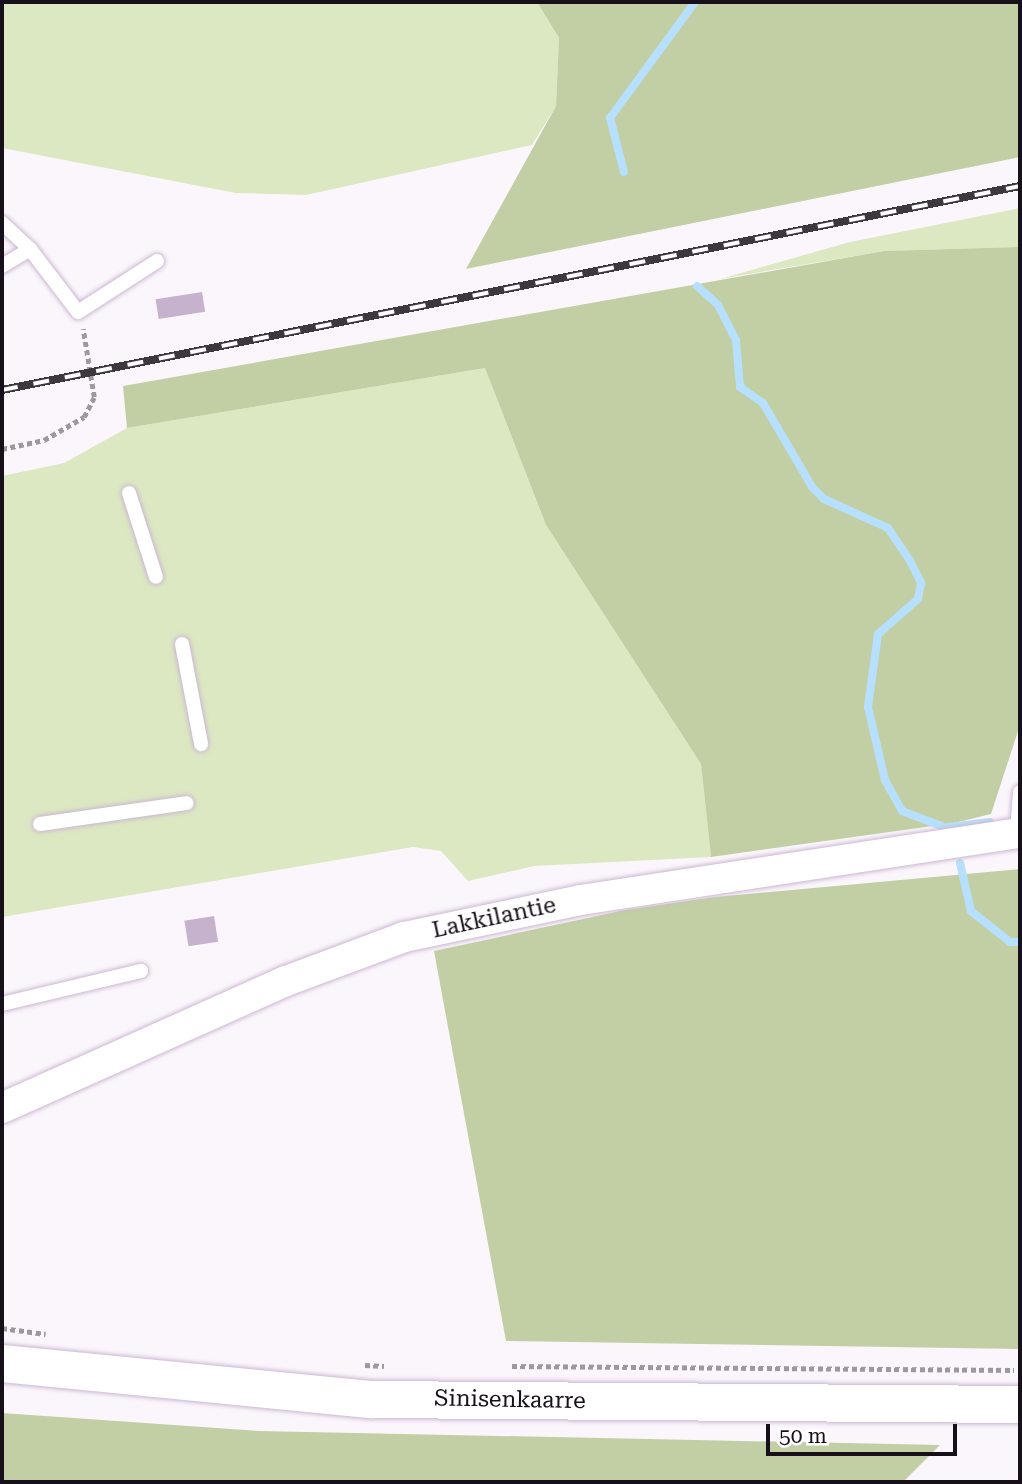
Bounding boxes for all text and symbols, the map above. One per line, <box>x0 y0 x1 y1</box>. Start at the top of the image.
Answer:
street label: Lakkilantie <box>430 891 558 945</box>
street label: Sinisenkaarre <box>434 1385 586 1415</box>
scale bar <box>770 1410 961 1454</box>
text: 50 m <box>779 1424 827 1448</box>

